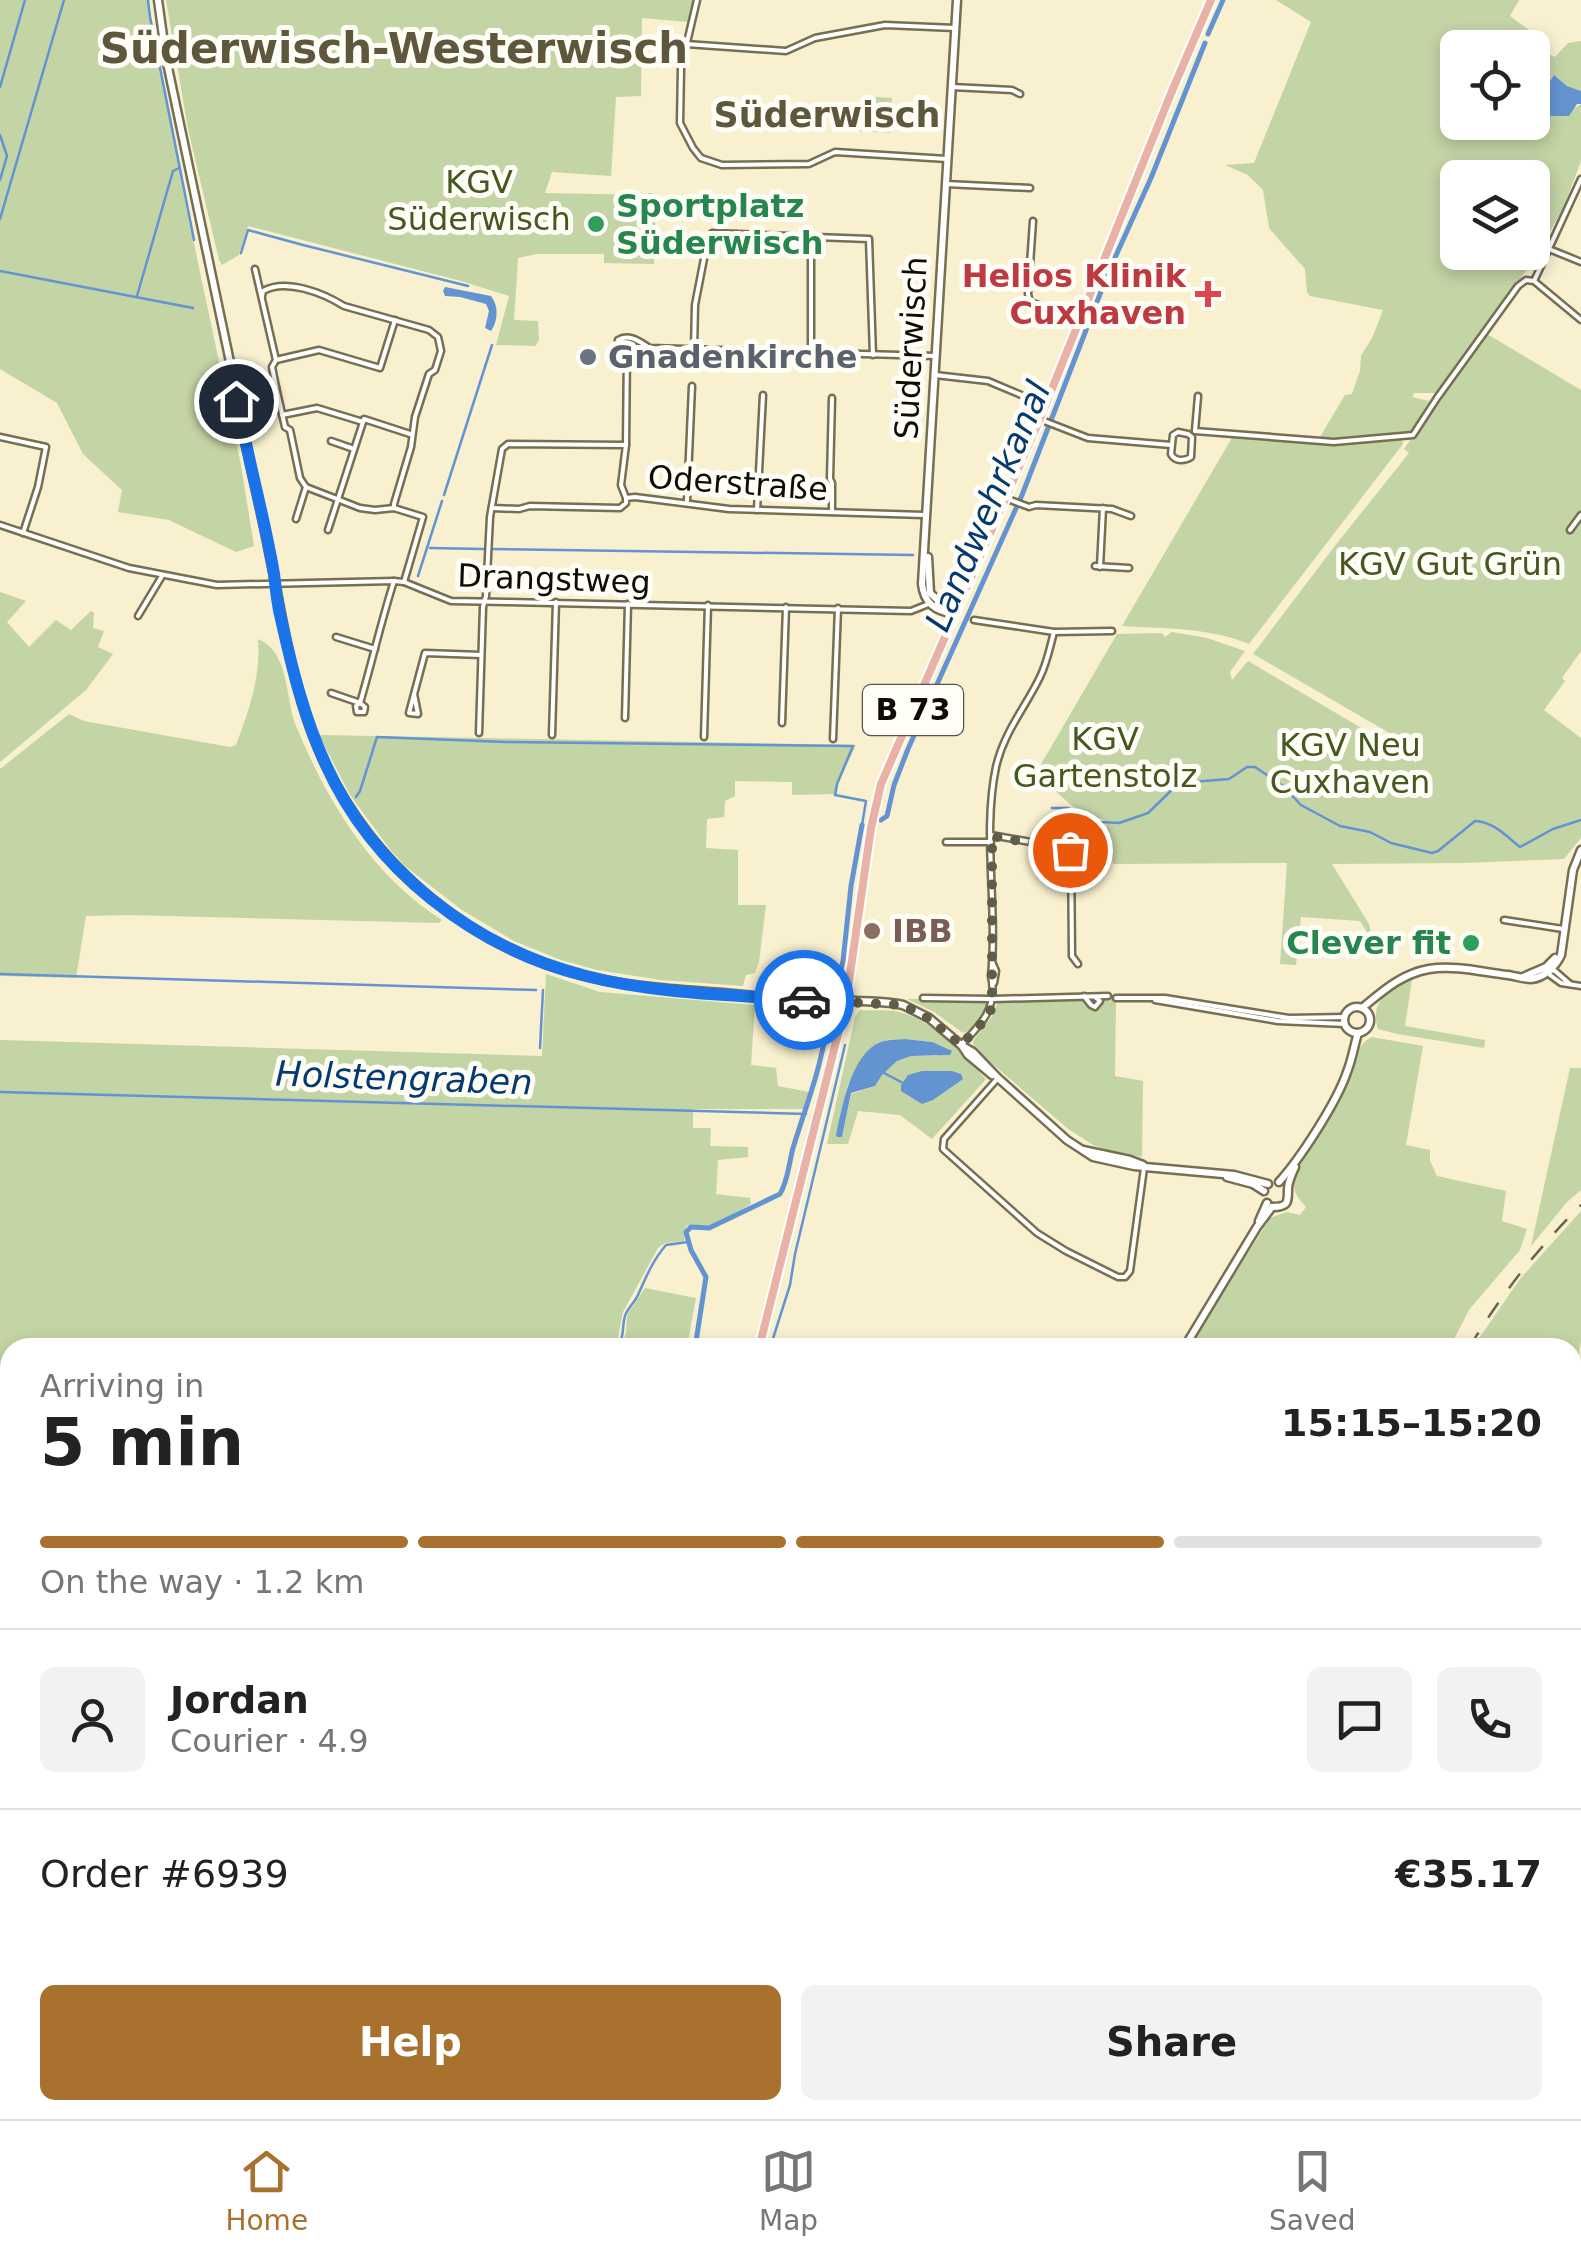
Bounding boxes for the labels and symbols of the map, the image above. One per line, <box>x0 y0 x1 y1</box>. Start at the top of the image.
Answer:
district label: Süderwisch-Westerwisch <box>100 24 688 73</box>
district label: Süderwisch <box>713 95 941 135</box>
park label: KGV Süderwisch <box>387 163 571 238</box>
place label: Sportplatz Süderwisch <box>616 187 824 262</box>
marker: Sportplatz Süderwisch <box>585 213 607 235</box>
street label: Süderwisch <box>887 255 935 441</box>
place label: Helios Klinik Cuxhaven <box>962 257 1187 332</box>
marker: Helios Klinik Cuxhaven <box>1195 281 1221 307</box>
place label: Gnadenkirche <box>608 338 858 376</box>
marker: Gnadenkirche <box>577 346 599 368</box>
pin <box>194 359 279 444</box>
water label: Landwehrkanal <box>917 375 1059 637</box>
street label: Oderstraße <box>647 458 829 508</box>
park label: KGV Gut Grün <box>1338 545 1562 583</box>
street label: Drangstweg <box>457 557 651 601</box>
road number: B 73 <box>863 685 963 735</box>
park label: KGV Gartenstolz <box>1013 720 1197 795</box>
park label: KGV Neu Cuxhaven <box>1270 726 1430 801</box>
pin <box>1028 808 1113 893</box>
place label: IBB <box>892 912 953 950</box>
marker: IBB <box>861 920 883 942</box>
place label: Clever fit <box>1286 924 1451 962</box>
marker: Clever fit <box>1460 932 1482 954</box>
courier <box>754 950 854 1050</box>
water label: Holstengraben <box>275 1054 533 1102</box>

